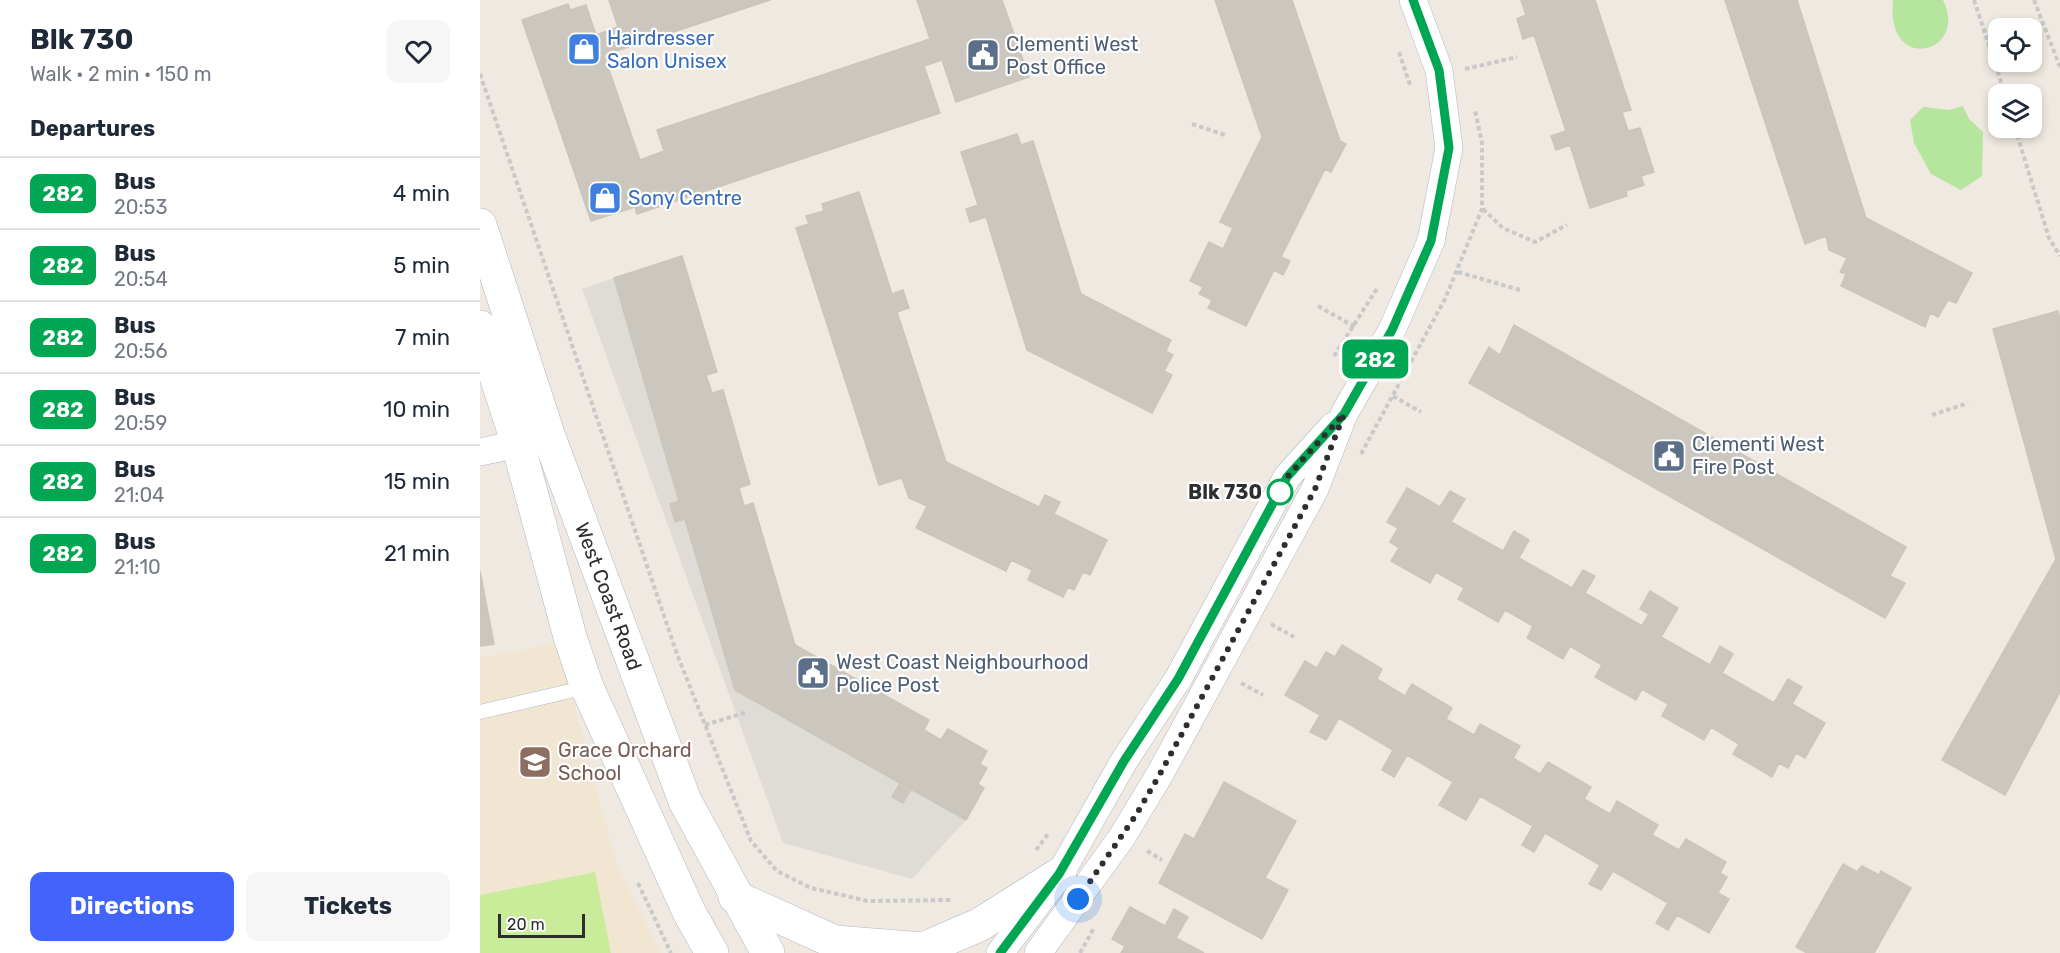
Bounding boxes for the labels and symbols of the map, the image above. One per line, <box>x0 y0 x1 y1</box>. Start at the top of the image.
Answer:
place label: Hairdresser Salon Unisex <box>607 26 727 73</box>
shop icon: Hairdresser Salon Unisex <box>566 31 602 67</box>
place label: Clementi West Post Office <box>1006 32 1139 79</box>
public building icon: Clementi West Post Office <box>965 37 1001 73</box>
shop icon: Sony Centre <box>587 180 623 216</box>
place label: Sony Centre <box>628 186 742 210</box>
line badge: 282 <box>1340 340 1410 378</box>
place label: Clementi West Fire Post <box>1692 432 1825 479</box>
public building icon: Clementi West Fire Post <box>1651 438 1687 474</box>
marker: Blk 730 <box>1267 479 1293 505</box>
place label: Blk 730 <box>1188 480 1262 504</box>
street label: West Coast Road <box>570 519 647 674</box>
place label: West Coast Neighbourhood Police Post <box>836 650 1089 697</box>
public building icon: West Coast Neighbourhood Police Post <box>795 655 831 691</box>
place label: Grace Orchard School <box>558 738 692 785</box>
school or university icon: Grace Orchard School <box>517 744 553 780</box>
your location <box>1063 884 1093 914</box>
scale bar <box>498 911 585 938</box>

